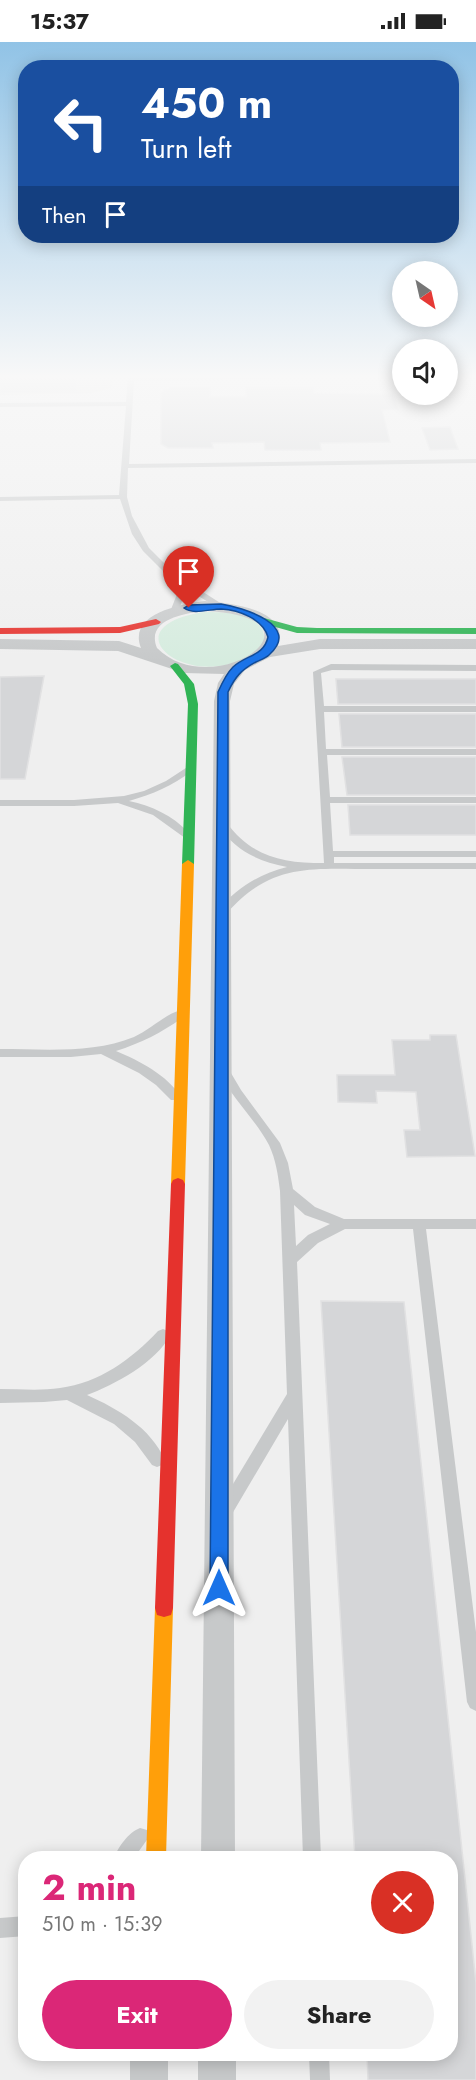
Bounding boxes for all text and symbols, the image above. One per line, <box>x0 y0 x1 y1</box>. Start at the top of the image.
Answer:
text: 15:37 <box>30 5 89 37</box>
text: 450 m <box>141 73 272 134</box>
icon: left <box>42 84 120 162</box>
text: Turn left <box>141 129 231 168</box>
icon: arrive <box>99 198 132 231</box>
text: Then <box>42 199 87 231</box>
north arrow <box>392 261 458 327</box>
map controls <box>392 261 458 405</box>
button: sound <box>392 339 458 405</box>
pin <box>163 546 214 608</box>
icon: arrive <box>172 555 205 588</box>
position arrow <box>187 1556 251 1620</box>
text: 2 min <box>42 1861 137 1913</box>
button: close <box>371 1871 434 1934</box>
text: 510 m · 15:39 <box>42 1910 163 1939</box>
button: Exit <box>42 1980 232 2049</box>
button: Share <box>244 1980 434 2049</box>

